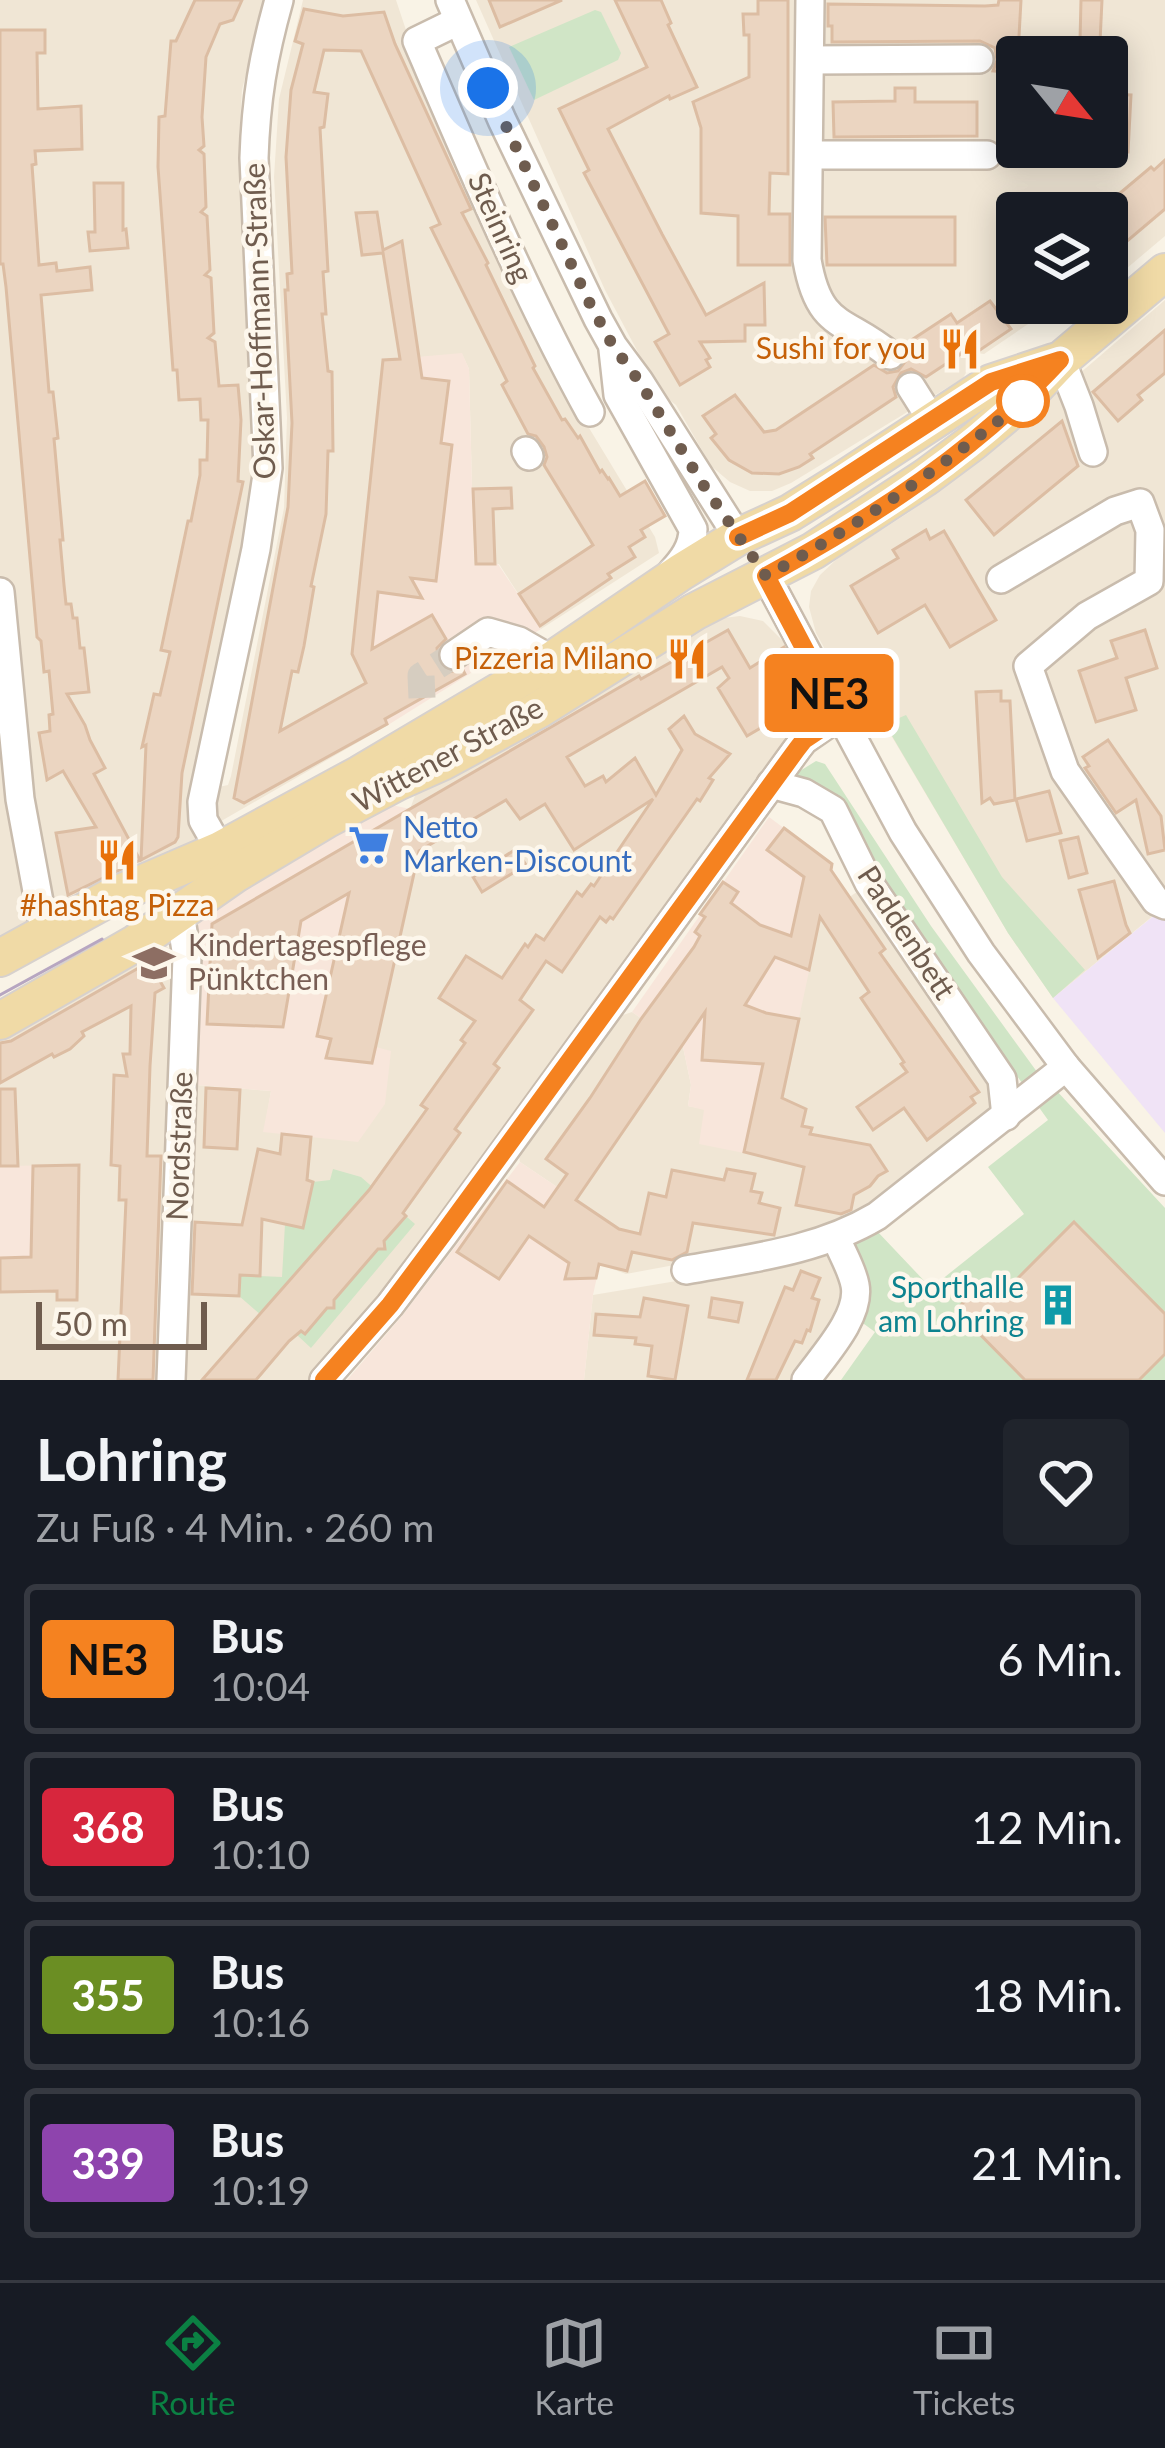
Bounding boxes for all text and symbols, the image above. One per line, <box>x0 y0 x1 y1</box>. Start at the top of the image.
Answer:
north arrow <box>996 36 1128 168</box>
map controls <box>996 36 1128 324</box>
your location <box>458 58 518 118</box>
street label: Oskar-Hoffmann-Straße <box>234 162 282 480</box>
street label: Steinring <box>462 167 542 288</box>
button: layers <box>996 192 1128 324</box>
restaurant icon: Sushi for you <box>937 326 983 372</box>
place label: Sushi for you <box>756 329 926 365</box>
unlabelled marker <box>998 376 1048 426</box>
restaurant icon: Pizzeria Milano <box>664 636 710 682</box>
place label: Pizzeria Milano <box>454 639 653 675</box>
line badge: NE3 <box>760 654 898 732</box>
text: NE3 <box>789 668 869 718</box>
street label: Wittener Straße <box>346 688 548 818</box>
place label: Netto Marken-Discount <box>403 808 632 878</box>
supermarket icon: Netto Marken-Discount <box>346 822 392 868</box>
restaurant icon: #hashtag Pizza <box>94 837 140 883</box>
street label: Paddenbett <box>851 859 964 1006</box>
place label: #hashtag Pizza <box>20 886 214 922</box>
place label: Kindertagespflege Pünktchen <box>188 926 427 996</box>
school or university icon: Kindertagespflege Pünktchen <box>131 940 177 986</box>
street label: Nordstraße <box>157 1071 199 1221</box>
place label: Sporthalle am Lohring <box>878 1268 1024 1338</box>
building icon: Sporthalle am Lohring <box>1035 1282 1081 1328</box>
scale bar <box>36 1296 207 1349</box>
text: 50 m <box>54 1303 128 1343</box>
button: heart <box>1003 1419 1129 1545</box>
text: Lohring <box>36 1425 227 1493</box>
text: Zu Fuß · 4 Min. · 260 m <box>36 1504 434 1550</box>
text: Bus <box>210 1609 284 1663</box>
text: 6 Min. <box>997 1632 1123 1686</box>
text: NE3 <box>68 1634 148 1684</box>
text: 10:04 <box>210 1663 310 1709</box>
text: Bus <box>210 1777 284 1831</box>
text: 12 Min. <box>971 1800 1123 1854</box>
text: 368 <box>71 1802 145 1852</box>
text: 10:10 <box>210 1831 310 1877</box>
text: Bus <box>210 1945 284 1999</box>
text: 18 Min. <box>971 1968 1123 2022</box>
text: 355 <box>71 1970 145 2020</box>
text: 10:16 <box>210 1999 310 2045</box>
text: Bus <box>210 2113 284 2167</box>
text: 21 Min. <box>971 2136 1123 2190</box>
text: 339 <box>71 2138 145 2188</box>
text: 10:19 <box>210 2167 310 2213</box>
tab: Route <box>150 2310 235 2422</box>
tab: Karte <box>535 2310 614 2422</box>
tab: Tickets <box>913 2310 1015 2422</box>

